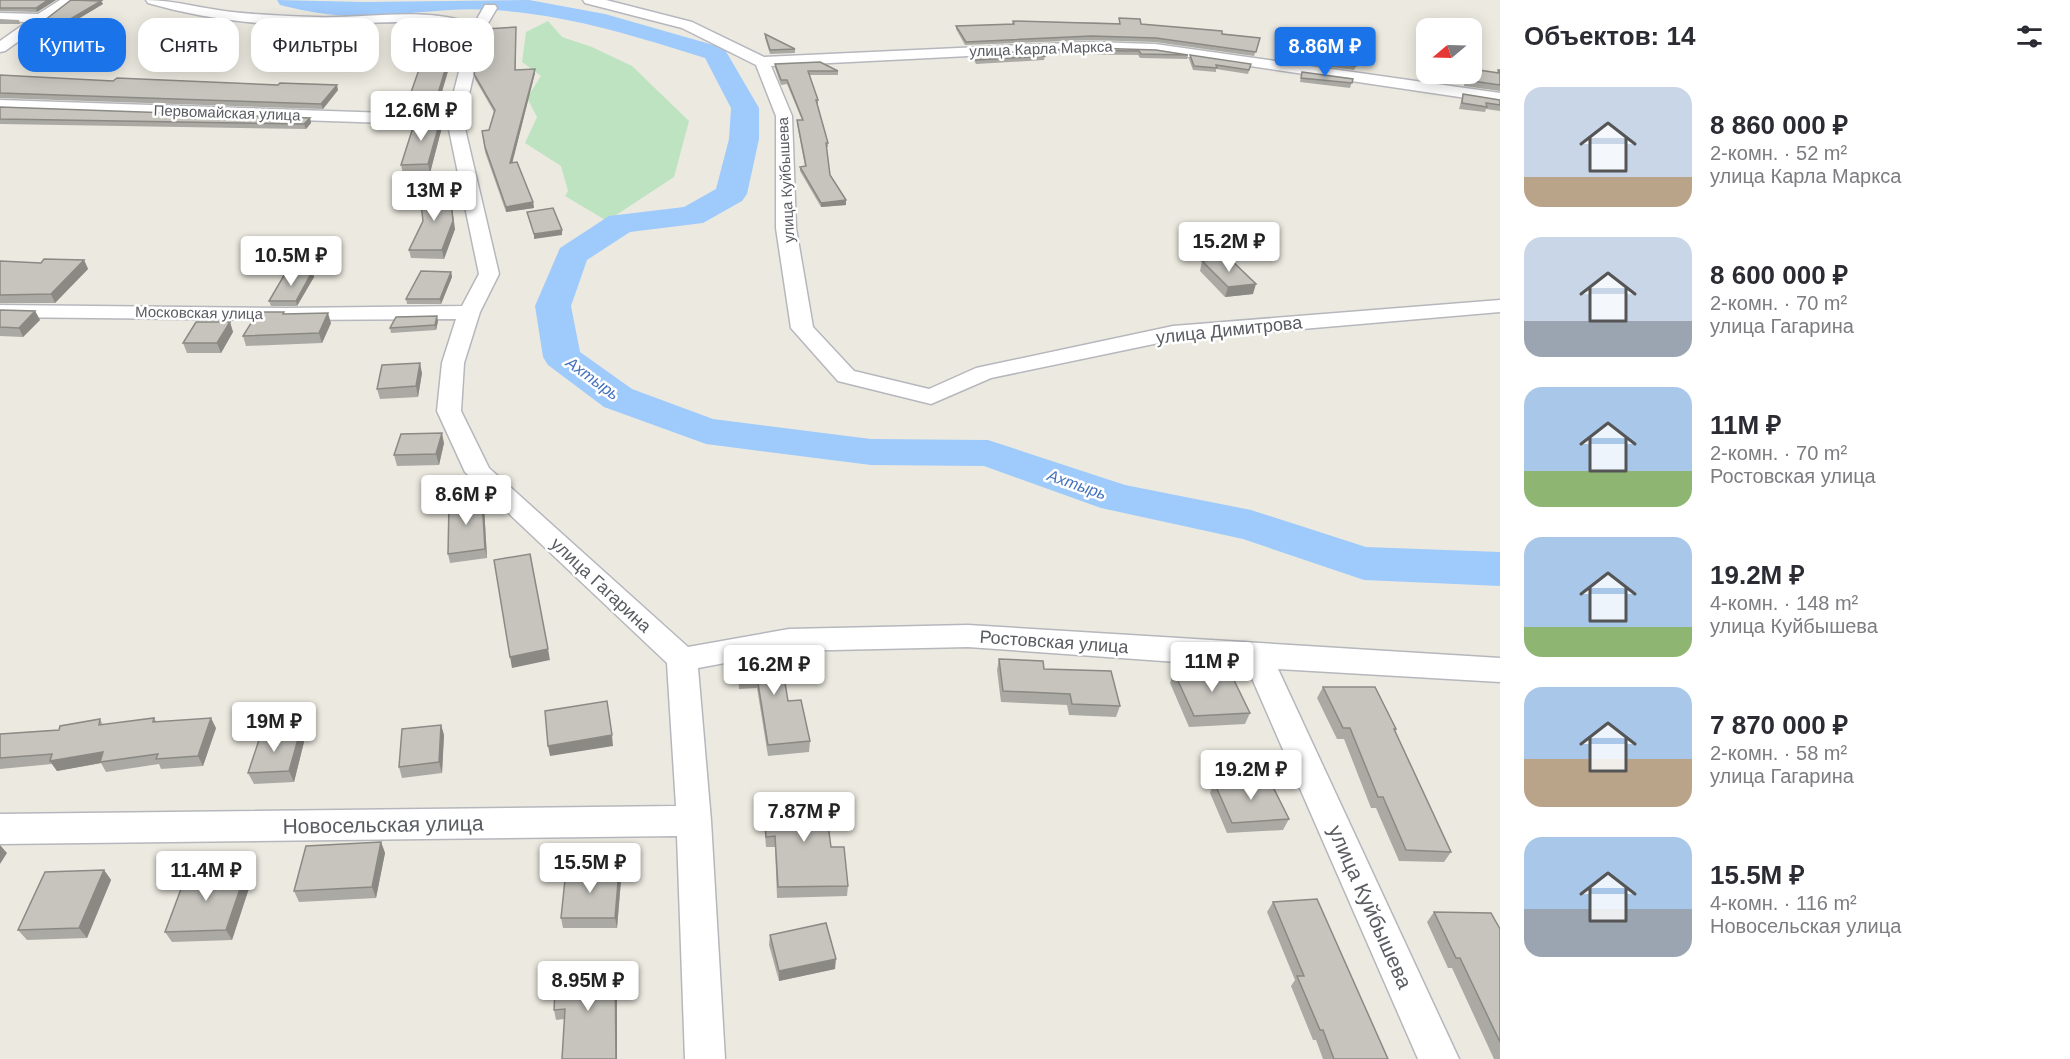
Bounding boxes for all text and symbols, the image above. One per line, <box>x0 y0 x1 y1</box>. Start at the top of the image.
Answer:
chip: Купить <box>18 18 126 72</box>
chip: Снять <box>138 18 239 72</box>
chip: Фильтры <box>251 18 379 72</box>
chip: Новое <box>391 18 494 72</box>
north arrow <box>1416 18 1482 84</box>
map controls <box>1416 18 1482 84</box>
icon: filters <box>2013 20 2046 53</box>
text: Объектов: 14 <box>1524 21 1695 51</box>
pin: 8.86M ₽ <box>1270 27 1380 78</box>
text: 8.86M ₽ <box>1289 35 1361 57</box>
street label: улица Карла Маркса <box>969 37 1114 59</box>
pin: 12.6M ₽ <box>366 91 476 142</box>
text: 12.6M ₽ <box>385 99 457 121</box>
street label: Первомайская улица <box>153 101 301 124</box>
text: 8 860 000 ₽ <box>1710 110 1848 140</box>
icon: home <box>1572 111 1644 183</box>
street label: улица Куйбышева <box>774 116 797 243</box>
text: 2-комн. · 52 m² <box>1710 142 1847 164</box>
text: улица Карла Маркса <box>1710 165 1901 187</box>
pin: 13M ₽ <box>392 171 476 222</box>
text: 13M ₽ <box>406 179 462 201</box>
pin: 15.2M ₽ <box>1174 222 1284 273</box>
text: 15.2M ₽ <box>1193 230 1265 252</box>
pin: 10.5M ₽ <box>236 236 346 287</box>
text: 10.5M ₽ <box>255 244 327 266</box>
text: 8 600 000 ₽ <box>1710 260 1848 290</box>
icon: home <box>1572 261 1644 333</box>
text: 2-комн. · 70 m² <box>1710 292 1847 314</box>
street label: Московская улица <box>135 303 264 322</box>
street label: улица Димитрова <box>1155 312 1304 348</box>
text: улица Гагарина <box>1710 315 1854 337</box>
water label: Ахтырь <box>562 353 622 403</box>
text: 11M ₽ <box>1710 410 1782 440</box>
icon: home <box>1572 411 1644 483</box>
text: 2-комн. · 70 m² <box>1710 442 1847 464</box>
text: Ростовская улица <box>1710 465 1876 487</box>
water label: Ахтырь <box>1044 466 1108 502</box>
pin: 8.6M ₽ <box>417 475 515 526</box>
text: 8.6M ₽ <box>435 483 497 505</box>
street label: улица Гагарина <box>547 534 656 637</box>
text: 19.2M ₽ <box>1710 560 1805 590</box>
icon: home <box>1572 561 1644 633</box>
text: 4-комн. · 148 m² <box>1710 592 1858 614</box>
text: улица Куйбышева <box>1710 615 1878 637</box>
street label: Ростовская улица <box>979 627 1130 657</box>
pin: 11M ₽ <box>1170 642 1254 693</box>
pin: 16.2M ₽ <box>719 645 829 696</box>
text: 11M ₽ <box>1185 650 1240 672</box>
text: 16.2M ₽ <box>738 653 810 675</box>
pin: 19M ₽ <box>232 702 316 753</box>
text: 19M ₽ <box>246 710 302 732</box>
text: 7 870 000 ₽ <box>1710 710 1848 740</box>
icon: home <box>1572 711 1644 783</box>
text: 2-комн. · 58 m² <box>1710 742 1847 764</box>
pin: 19.2M ₽ <box>1196 750 1306 801</box>
text: 19.2M ₽ <box>1215 758 1287 780</box>
text: улица Гагарина <box>1710 765 1854 787</box>
pin: 7.87M ₽ <box>749 792 859 843</box>
text: 7.87M ₽ <box>768 800 840 822</box>
street label: Новосельская улица <box>282 811 484 838</box>
street label: улица Куйбышева <box>1324 822 1417 992</box>
pin: 15.5M ₽ <box>535 843 645 894</box>
pin: 11.4M ₽ <box>151 851 261 902</box>
text: 15.5M ₽ <box>554 851 626 873</box>
text: 11.4M ₽ <box>170 859 242 881</box>
text: 15.5M ₽ <box>1710 860 1805 890</box>
icon: home <box>1572 861 1644 933</box>
text: 4-комн. · 116 m² <box>1710 892 1857 914</box>
text: Новосельская улица <box>1710 915 1901 937</box>
pin: 8.95M ₽ <box>533 961 643 1012</box>
text: 8.95M ₽ <box>552 969 624 991</box>

